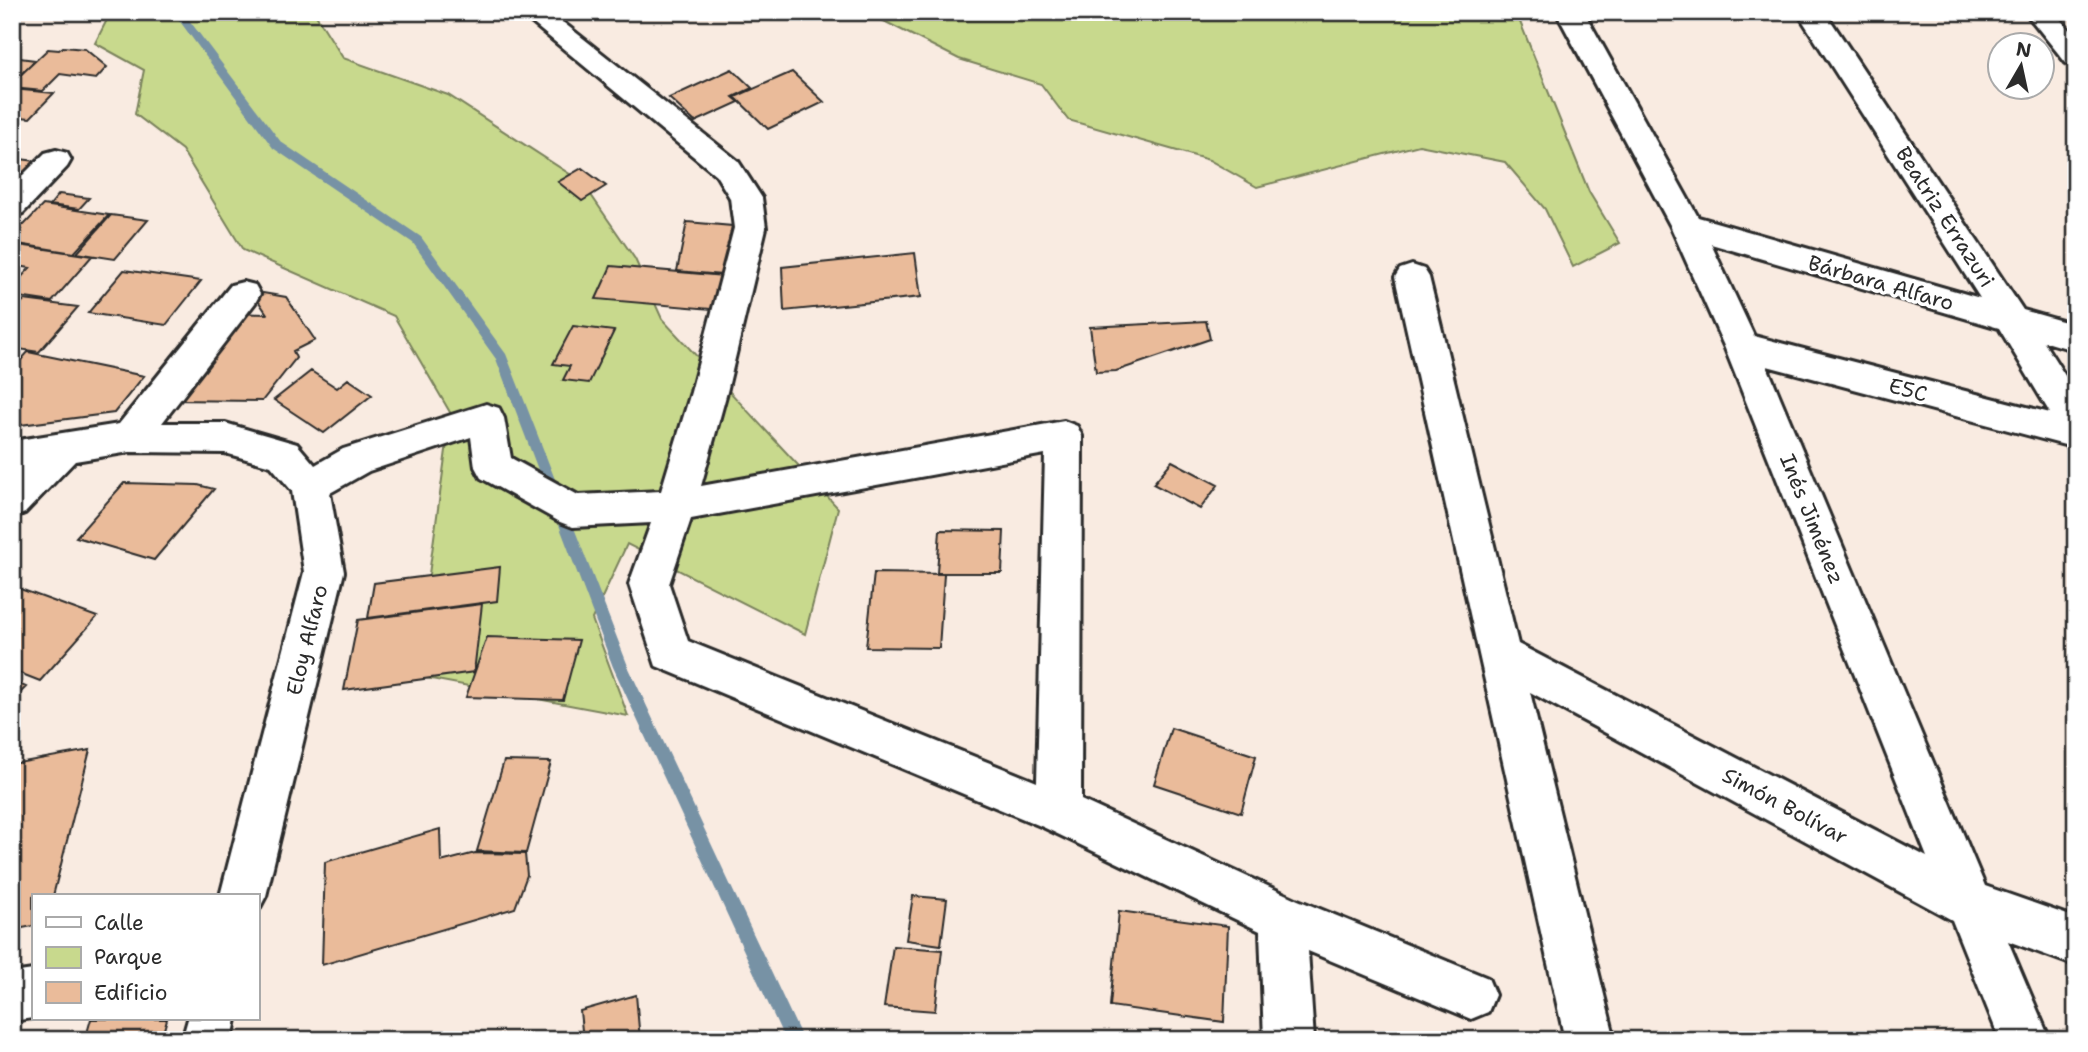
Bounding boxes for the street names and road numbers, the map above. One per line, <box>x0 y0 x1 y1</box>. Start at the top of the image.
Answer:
street label: Beatriz Errazuri <box>1889 141 2001 293</box>
street label: Bárbara Alfaro <box>1805 249 1957 317</box>
street label: E5C <box>1886 371 1930 409</box>
street label: Inés Jiménez <box>1773 450 1851 588</box>
street label: Eloy Alfaro <box>280 582 334 698</box>
street label: Simón Bolívar <box>1717 761 1853 851</box>

